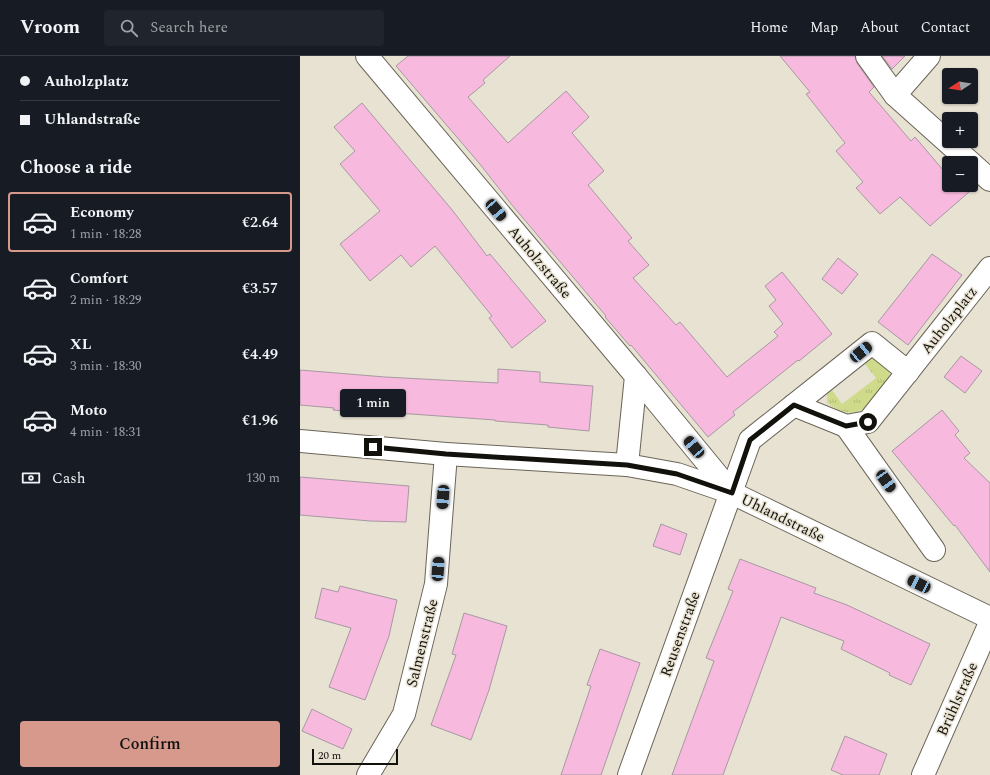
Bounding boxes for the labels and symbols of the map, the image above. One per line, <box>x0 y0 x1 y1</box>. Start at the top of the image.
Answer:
north arrow <box>942 68 978 104</box>
car <box>484 197 508 223</box>
street label: Auholzstraße <box>502 221 577 304</box>
street label: Auholzplatz <box>916 281 983 359</box>
car <box>848 340 874 364</box>
callout: 1 min <box>340 389 406 417</box>
route start <box>859 413 877 431</box>
car <box>682 434 706 460</box>
route end <box>364 438 382 456</box>
car <box>874 468 898 494</box>
car <box>436 485 450 509</box>
street label: Uhlandstraße <box>737 488 829 549</box>
car <box>431 557 445 581</box>
car <box>906 573 932 595</box>
street label: Reusenstraße <box>654 588 707 680</box>
street label: Salmenstraße <box>400 596 445 690</box>
street label: Brühlstraße <box>931 658 984 740</box>
scale bar <box>312 747 398 766</box>

